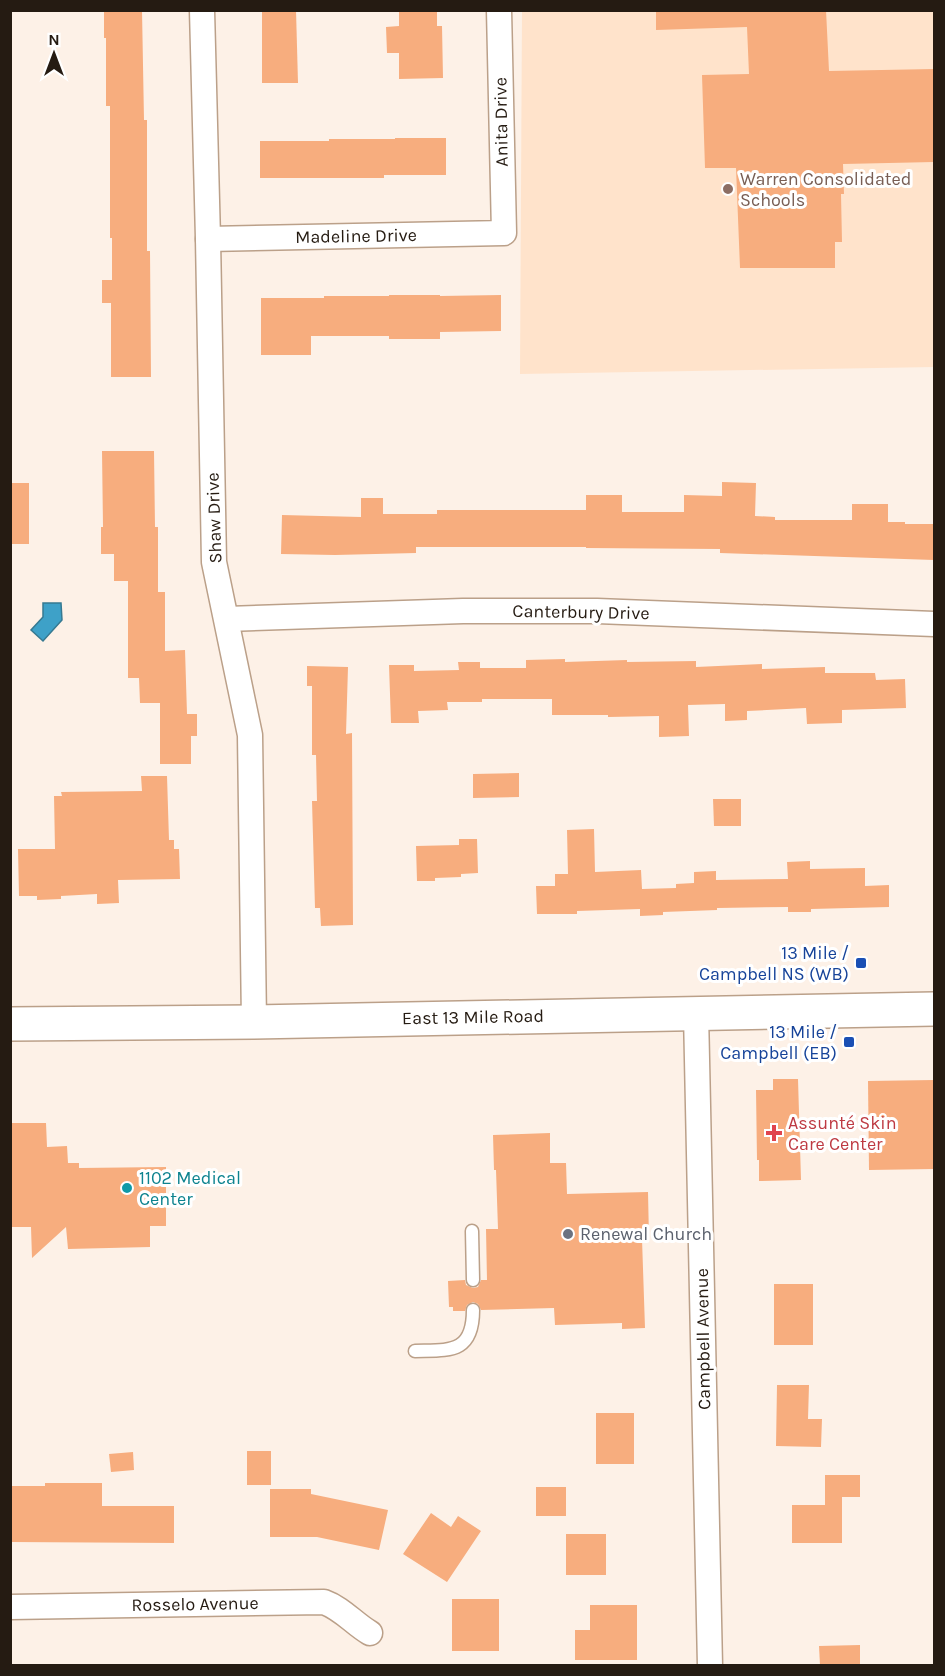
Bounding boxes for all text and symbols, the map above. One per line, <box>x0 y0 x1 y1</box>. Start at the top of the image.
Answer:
north arrow <box>24 24 84 84</box>
text: N <box>48 30 60 49</box>
street label: Anita Drive <box>489 77 513 167</box>
place label: Warren Consolidated Schools <box>740 168 912 211</box>
marker: Warren Consolidated Schools <box>721 182 735 196</box>
street label: Madeline Drive <box>295 224 417 248</box>
street label: Shaw Drive <box>201 472 227 564</box>
street label: Canterbury Drive <box>512 600 650 624</box>
place label: 13 Mile / Campbell NS (WB) <box>699 942 849 985</box>
marker: 13 Mile / Campbell NS (WB) <box>854 956 868 970</box>
street label: East 13 Mile Road <box>402 1005 544 1029</box>
place label: 13 Mile / Campbell (EB) <box>720 1021 837 1064</box>
marker: 13 Mile / Campbell (EB) <box>842 1035 856 1049</box>
place label: Assunté Skin Care Center <box>788 1112 897 1155</box>
marker: Assunté Skin Care Center <box>765 1124 783 1142</box>
place label: 1102 Medical Center <box>139 1167 241 1210</box>
marker: 1102 Medical Center <box>120 1181 134 1195</box>
place label: Renewal Church <box>580 1223 712 1245</box>
marker: Renewal Church <box>561 1227 575 1241</box>
street label: Campbell Avenue <box>691 1268 715 1410</box>
street label: Rosselo Avenue <box>131 1592 259 1616</box>

